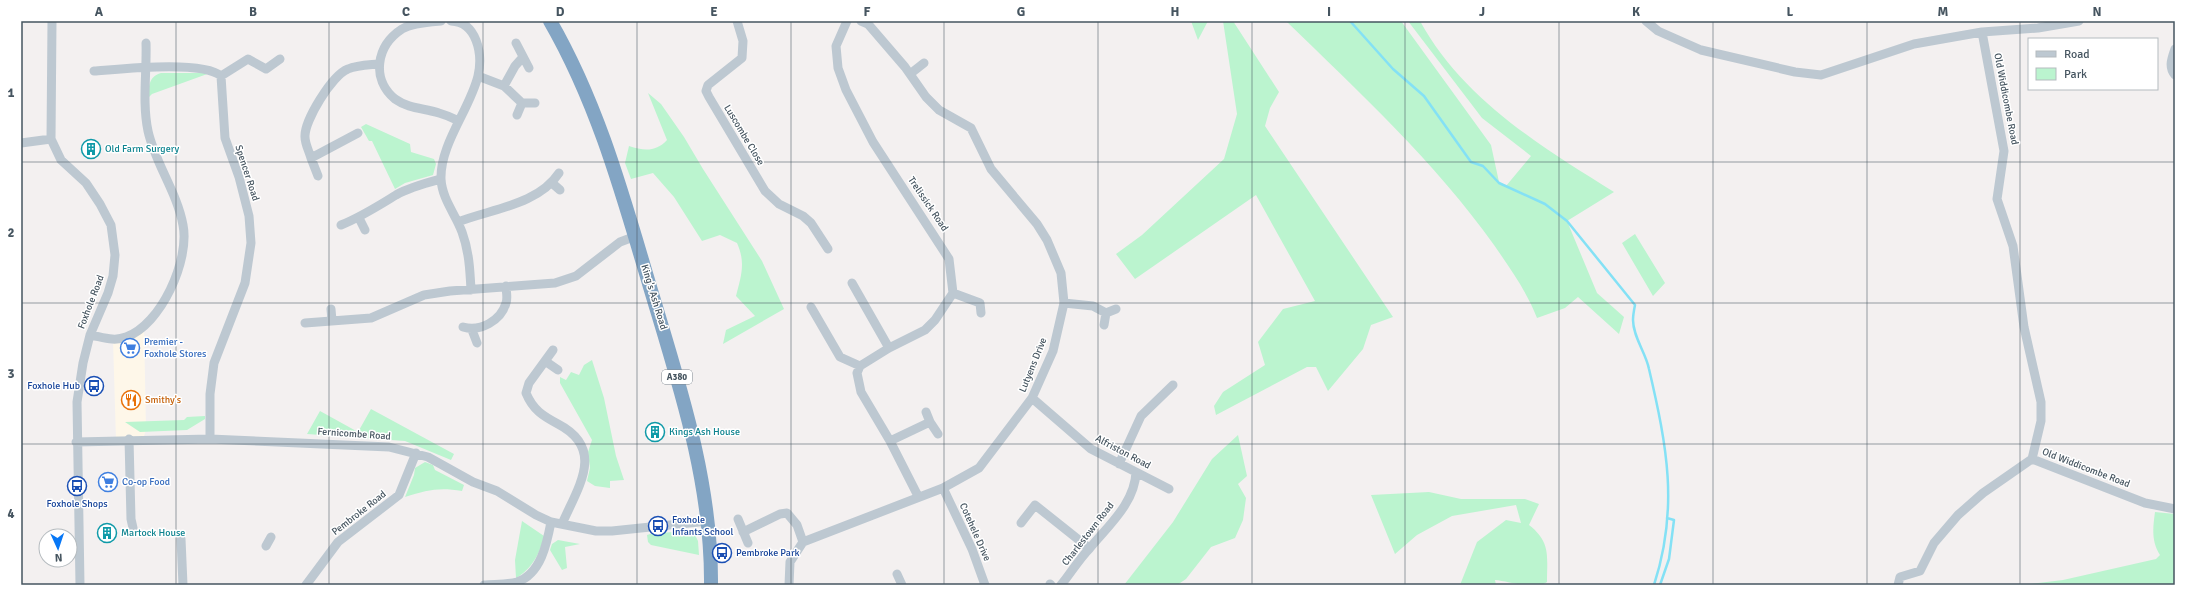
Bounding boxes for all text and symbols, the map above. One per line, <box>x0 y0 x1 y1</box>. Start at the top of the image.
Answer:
text: A <box>95 4 104 20</box>
text: B <box>249 4 257 20</box>
text: C <box>402 4 410 20</box>
text: D <box>556 4 565 20</box>
text: E <box>710 4 718 20</box>
text: F <box>864 4 871 20</box>
text: G <box>1017 4 1025 20</box>
text: H <box>1171 4 1179 20</box>
text: I <box>1327 4 1331 20</box>
text: J <box>1479 4 1485 20</box>
text: K <box>1632 4 1640 20</box>
text: L <box>1787 4 1794 20</box>
text: M <box>1938 4 1949 20</box>
text: N <box>2092 4 2102 20</box>
legend <box>2028 38 2158 90</box>
text: Road <box>2064 47 2090 62</box>
street label: Old Widdicombe Road <box>1991 52 2021 146</box>
text: Park <box>2064 67 2087 82</box>
text: 1 <box>7 85 15 101</box>
street label: Luscombe Close <box>721 103 767 167</box>
building icon: Old Farm Surgery <box>80 138 102 160</box>
place label: Old Farm Surgery <box>105 143 180 155</box>
street label: Spencer Road <box>232 143 262 203</box>
street label: Trelissick Road <box>905 174 951 234</box>
text: 2 <box>7 225 15 241</box>
street label: King's Ash Road <box>638 263 670 331</box>
street label: Foxhole Road <box>75 273 107 331</box>
place label: Premier - Foxhole Stores <box>144 336 207 360</box>
street label: Lutyens Drive <box>1017 336 1049 394</box>
supermarket icon: Premier - Foxhole Stores <box>119 337 141 359</box>
text: 3 <box>7 366 15 382</box>
road number: A380 <box>662 370 692 384</box>
bus stop icon: Foxhole Hub <box>83 375 105 397</box>
place label: Foxhole Hub <box>27 380 80 392</box>
restaurant icon: Smithy's <box>120 389 142 411</box>
place label: Smithy's <box>145 394 182 406</box>
building icon: Kings Ash House <box>644 421 666 443</box>
street label: Fernicombe Road <box>317 425 391 443</box>
place label: Kings Ash House <box>669 426 740 438</box>
street label: Alfriston Road <box>1093 432 1153 472</box>
street label: Old Widdicombe Road <box>2040 446 2132 490</box>
supermarket icon: Co-op Food <box>97 471 119 493</box>
bus stop icon: Foxhole Shops <box>66 475 88 497</box>
place label: Co-op Food <box>122 476 170 488</box>
street label: Pembroke Road <box>329 488 389 538</box>
place label: Foxhole Shops <box>46 498 108 510</box>
street label: Charlestown Road <box>1059 500 1117 568</box>
street label: Cotehele Drive <box>957 501 993 563</box>
text: 4 <box>7 506 15 522</box>
place label: Foxhole Infants School <box>672 514 733 538</box>
bus stop icon: Foxhole Infants School <box>647 515 669 537</box>
building icon: Martock House <box>96 522 118 544</box>
place label: Martock House <box>121 527 185 539</box>
north arrow <box>38 528 78 568</box>
bus stop icon: Pembroke Park <box>711 542 733 564</box>
place label: Pembroke Park <box>736 547 800 559</box>
text: N <box>54 551 63 564</box>

